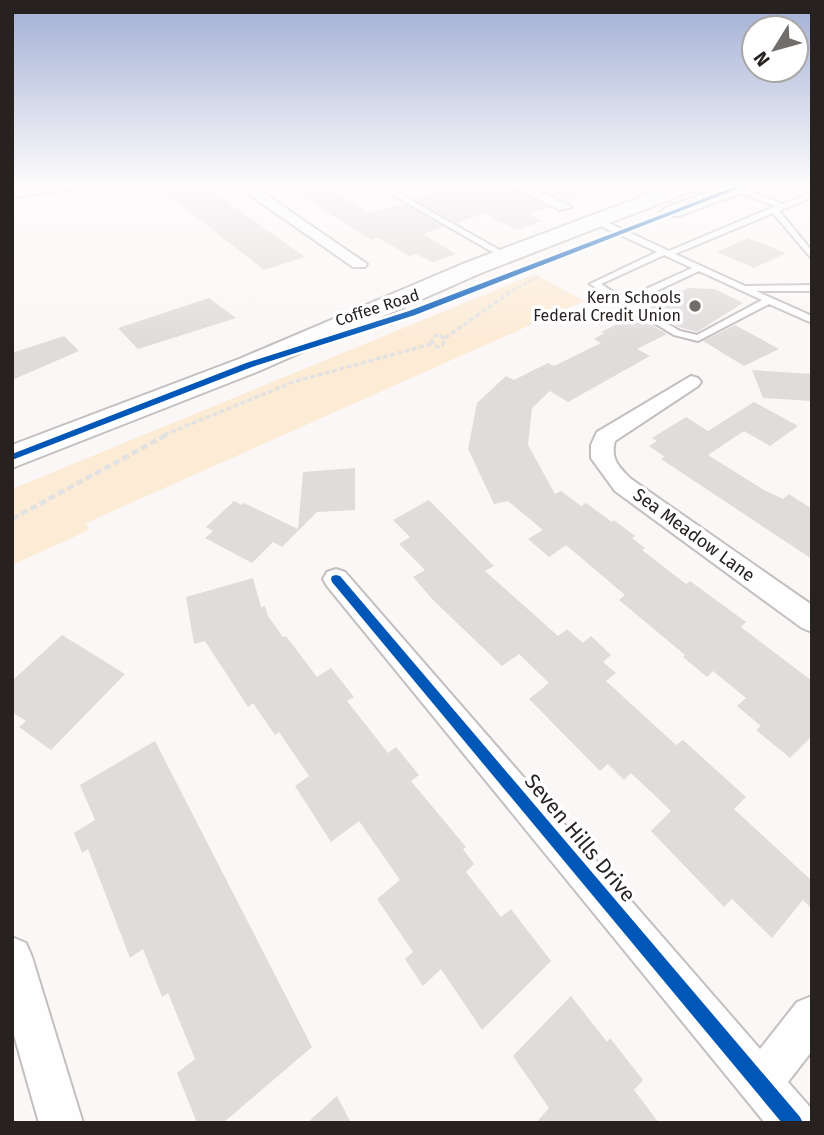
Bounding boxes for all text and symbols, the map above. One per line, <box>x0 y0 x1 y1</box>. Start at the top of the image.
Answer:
north arrow <box>740 14 810 84</box>
text: N <box>749 47 775 71</box>
street label: Coffee Road <box>333 285 422 330</box>
place label: Kern Schools Federal Credit Union <box>533 288 681 325</box>
marker: Kern Schools Federal Credit Union <box>687 298 703 314</box>
street label: Sea Meadow Lane <box>629 483 759 587</box>
street label: Seven Hills Drive <box>519 769 641 907</box>

